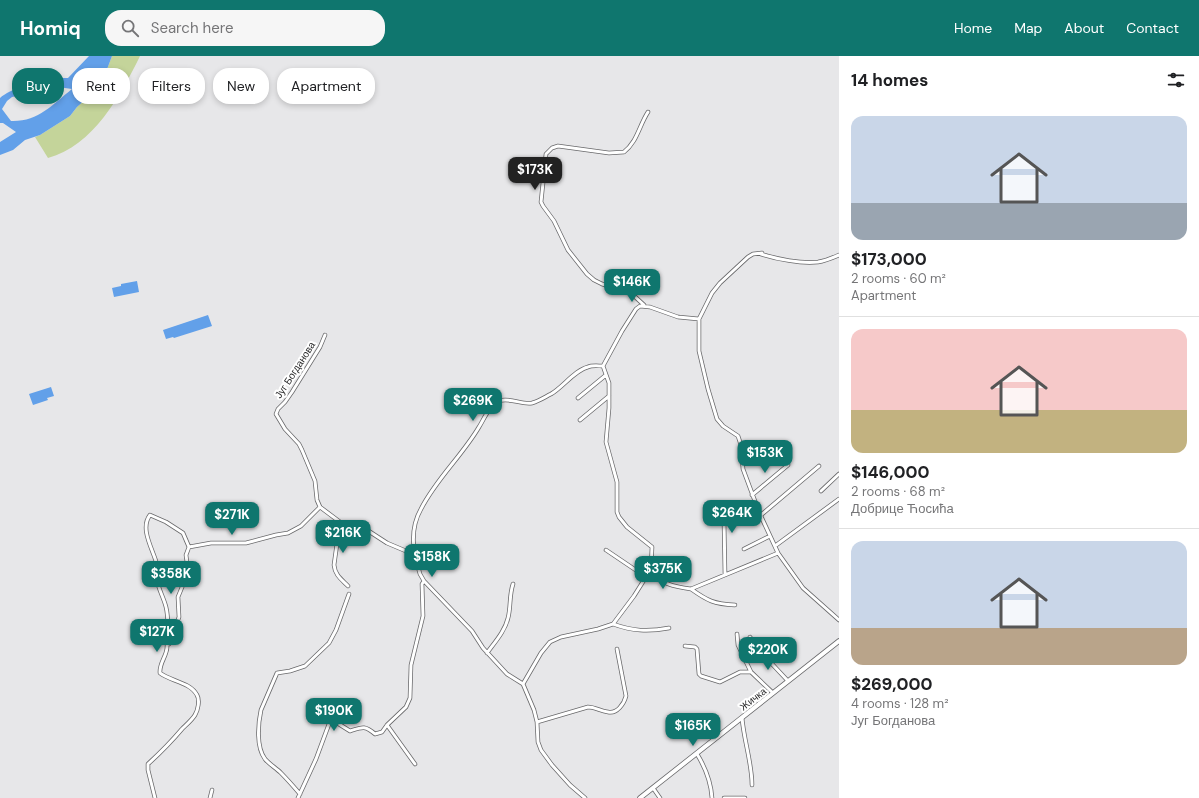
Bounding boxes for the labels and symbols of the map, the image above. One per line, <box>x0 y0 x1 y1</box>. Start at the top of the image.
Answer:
pin: $173K <box>507 157 563 191</box>
pin: $146K <box>604 269 660 303</box>
street label: Југ Богданова <box>272 339 318 401</box>
pin: $269K <box>445 388 501 422</box>
pin: $153K <box>737 440 793 474</box>
pin: $264K <box>704 500 760 534</box>
pin: $271K <box>204 502 260 536</box>
pin: $216K <box>315 520 371 554</box>
pin: $158K <box>404 544 460 578</box>
pin: $375K <box>635 556 691 590</box>
pin: $358K <box>143 561 199 595</box>
pin: $127K <box>129 619 185 653</box>
pin: $220K <box>740 637 796 671</box>
street label: Жичка <box>737 684 769 713</box>
pin: $190K <box>306 698 362 732</box>
pin: $165K <box>665 713 721 747</box>

